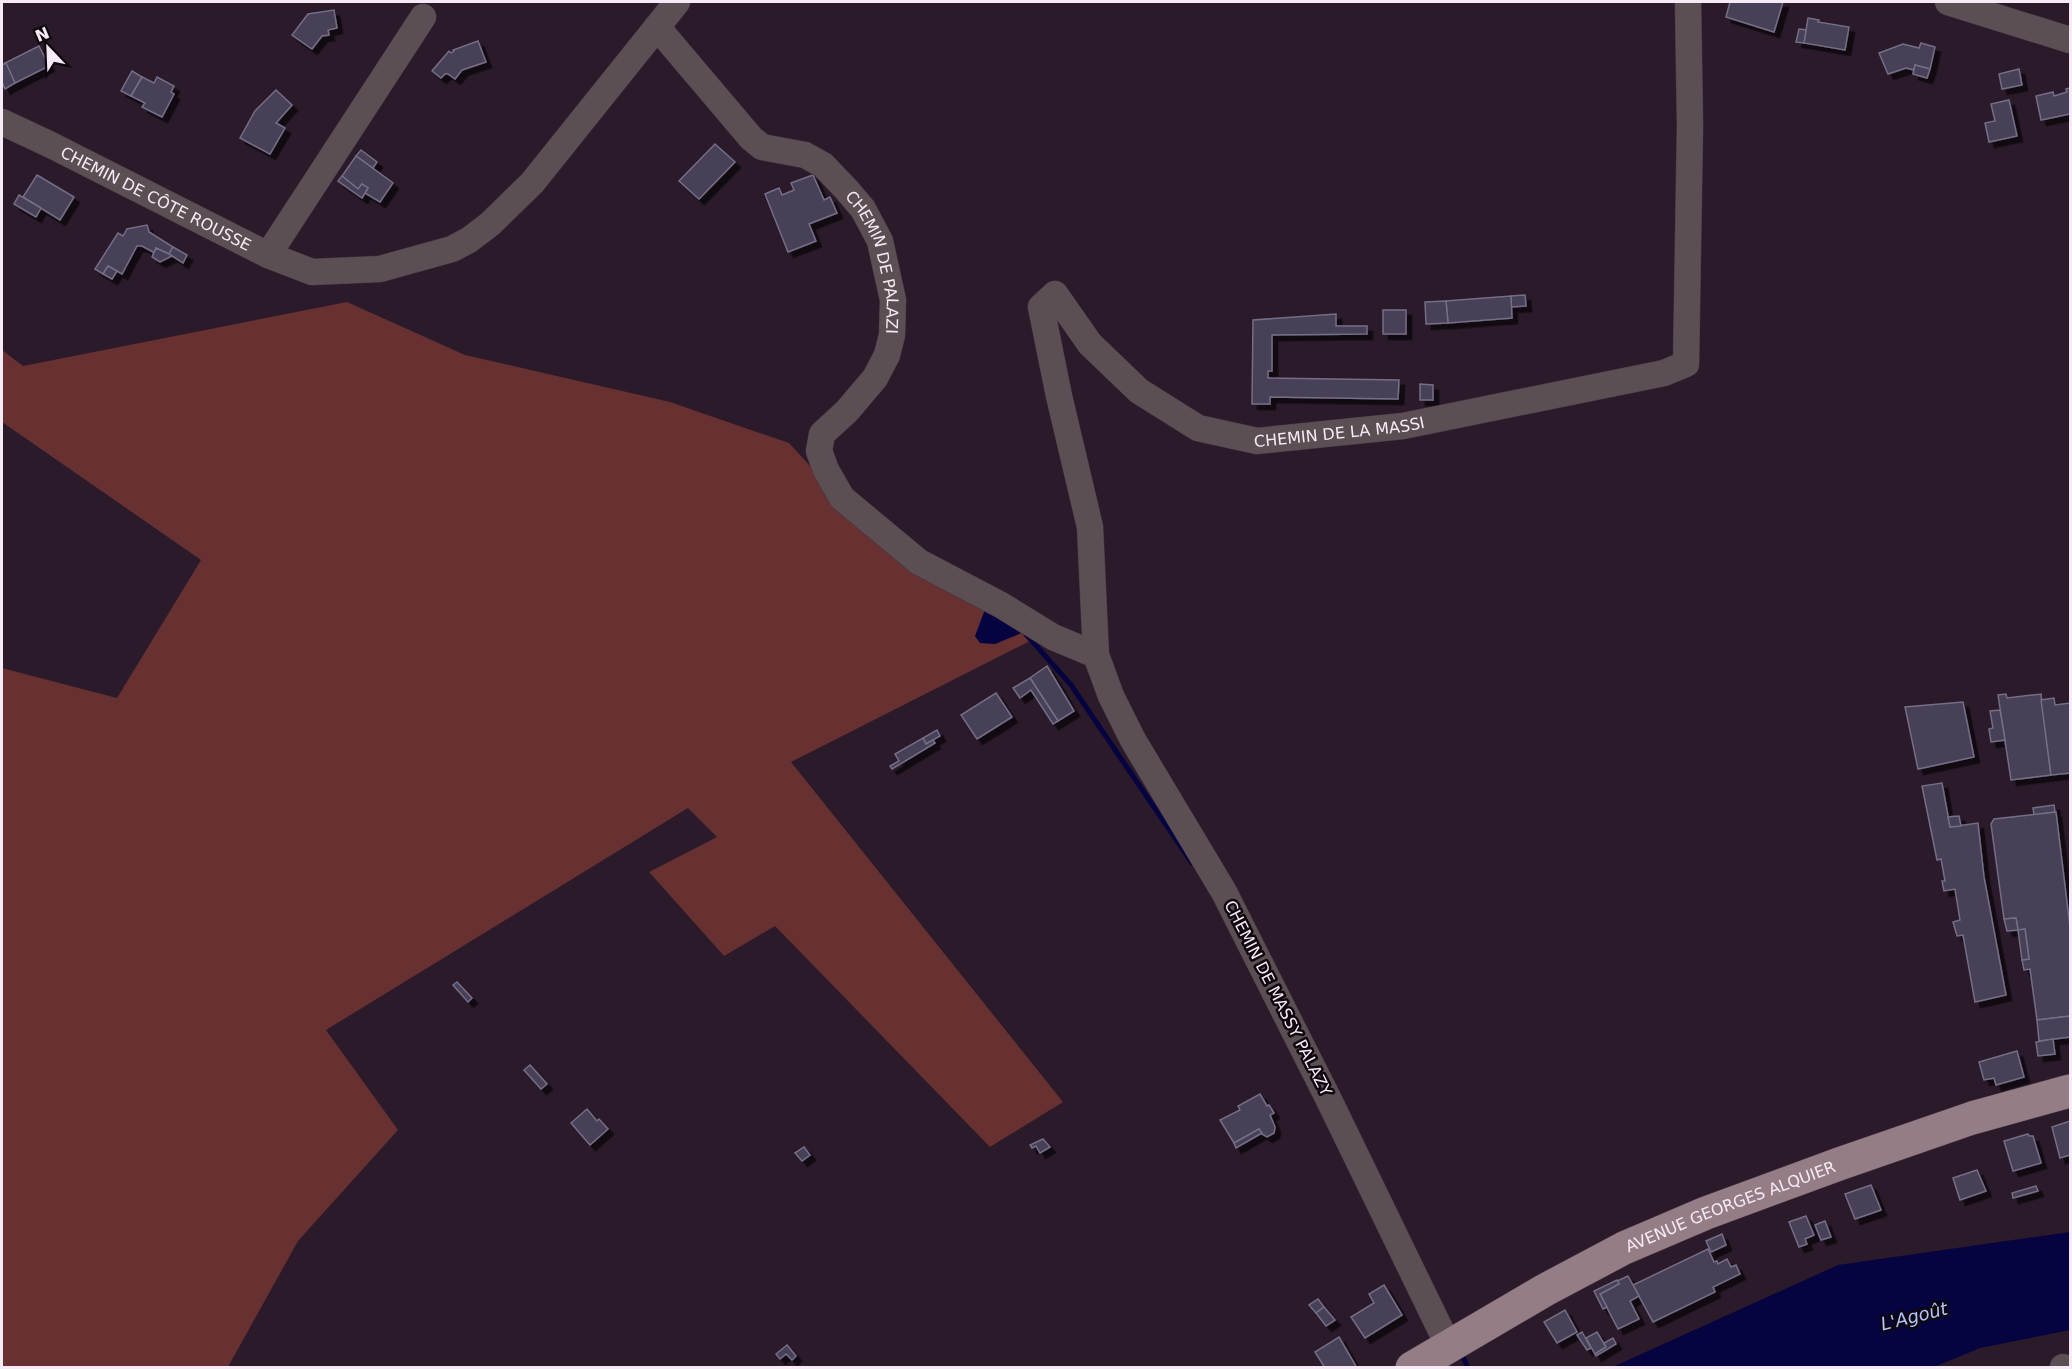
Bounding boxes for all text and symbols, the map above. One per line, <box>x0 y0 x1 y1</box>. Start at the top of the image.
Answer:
north arrow <box>18 18 78 78</box>
text: N <box>32 23 52 46</box>
street label: CHEMIN DE CÔTE ROUSSE <box>58 142 255 254</box>
street label: CHEMIN DE PALAZI <box>842 186 903 334</box>
street label: CHEMIN DE LA MASSI <box>1253 412 1426 451</box>
street label: CHEMIN DE MASSY PALAZY <box>1220 897 1336 1099</box>
street label: AVENUE GEORGES ALQUIER <box>1622 1157 1838 1256</box>
water label: L'Agoût <box>1878 1297 1951 1334</box>

